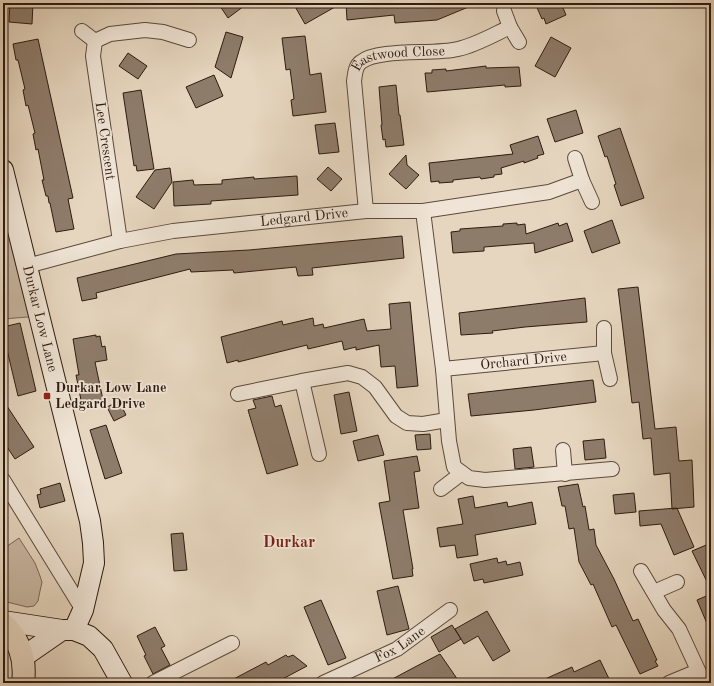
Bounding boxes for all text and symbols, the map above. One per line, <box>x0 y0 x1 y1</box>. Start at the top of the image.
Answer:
street label: Eastwood Close <box>349 44 446 74</box>
street label: Lee Crescent <box>93 101 117 181</box>
street label: Ledgard Drive <box>259 206 349 229</box>
street label: Durkar Low Lane <box>20 264 60 373</box>
street label: Orchard Drive <box>480 350 568 372</box>
place label: Durkar Low Lane Ledgard Drive <box>55 381 167 411</box>
marker: Durkar Low Lane Ledgard Drive <box>42 391 52 401</box>
district label: Durkar <box>263 535 315 551</box>
street label: Fox Lane <box>373 624 428 665</box>

